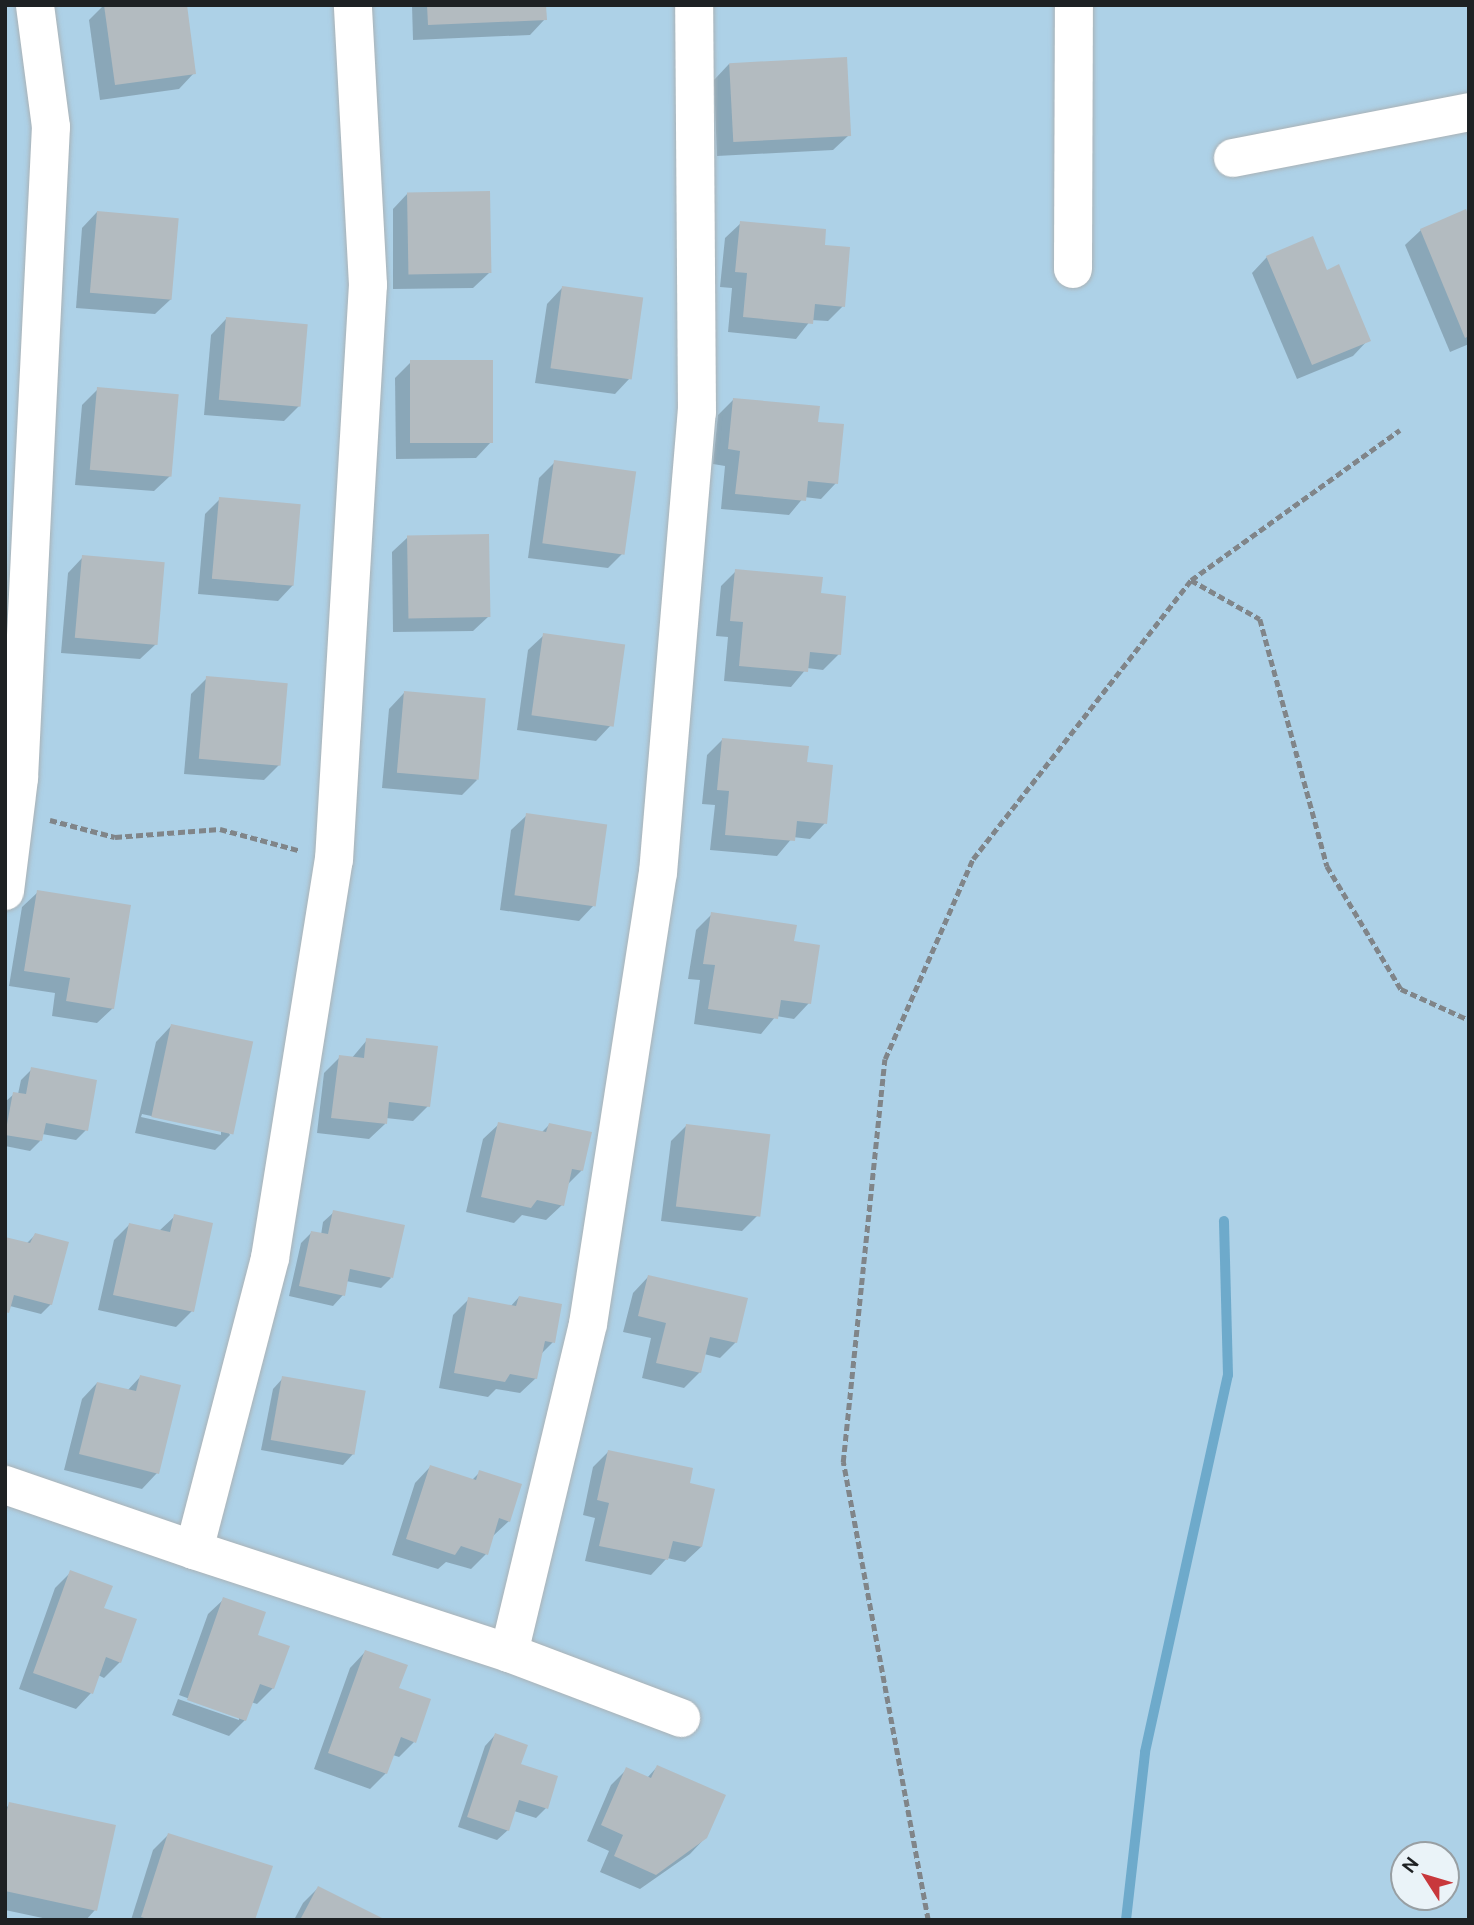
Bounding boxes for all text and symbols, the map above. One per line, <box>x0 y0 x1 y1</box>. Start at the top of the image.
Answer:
north arrow <box>1390 1841 1460 1911</box>
text: N <box>1397 1852 1423 1877</box>

